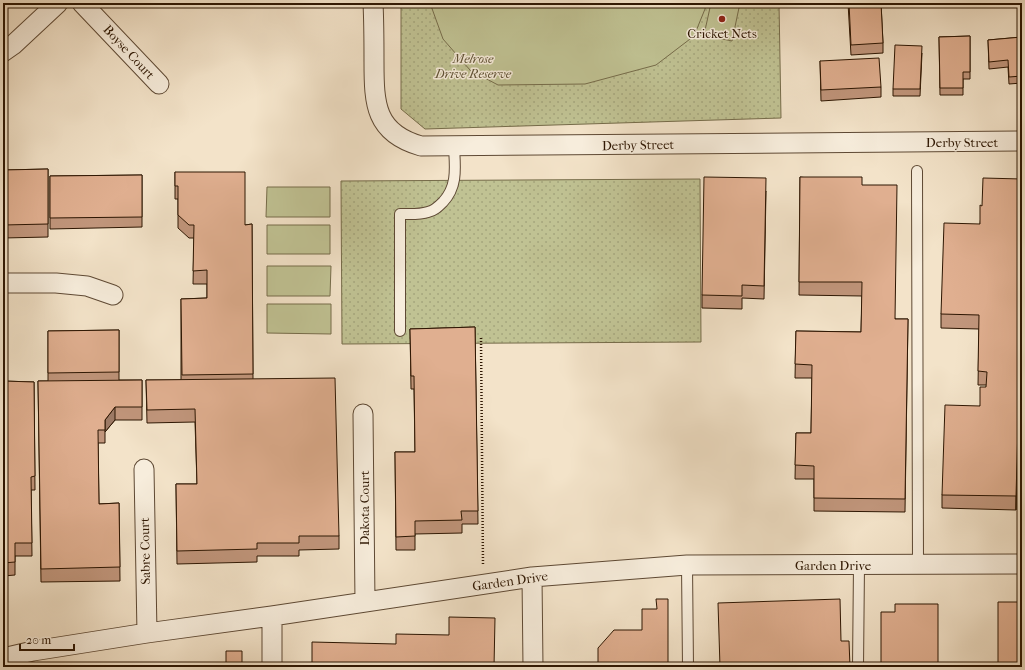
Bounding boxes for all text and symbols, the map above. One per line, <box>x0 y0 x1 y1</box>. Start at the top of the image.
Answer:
marker: Cricket Nets <box>717 14 727 24</box>
street label: Boyse Court <box>100 22 158 82</box>
place label: Cricket Nets <box>687 26 757 41</box>
park label: Melrose Drive Reserve <box>434 51 512 81</box>
street label: Derby Street <box>926 135 999 150</box>
street label: Derby Street <box>602 137 675 153</box>
street label: Dakota Court <box>357 470 372 546</box>
street label: Sabre Court <box>137 517 153 585</box>
street label: Garden Drive <box>795 558 872 573</box>
street label: Garden Drive <box>471 568 549 594</box>
scale bar <box>20 626 74 652</box>
text: 20 m <box>26 633 51 647</box>

